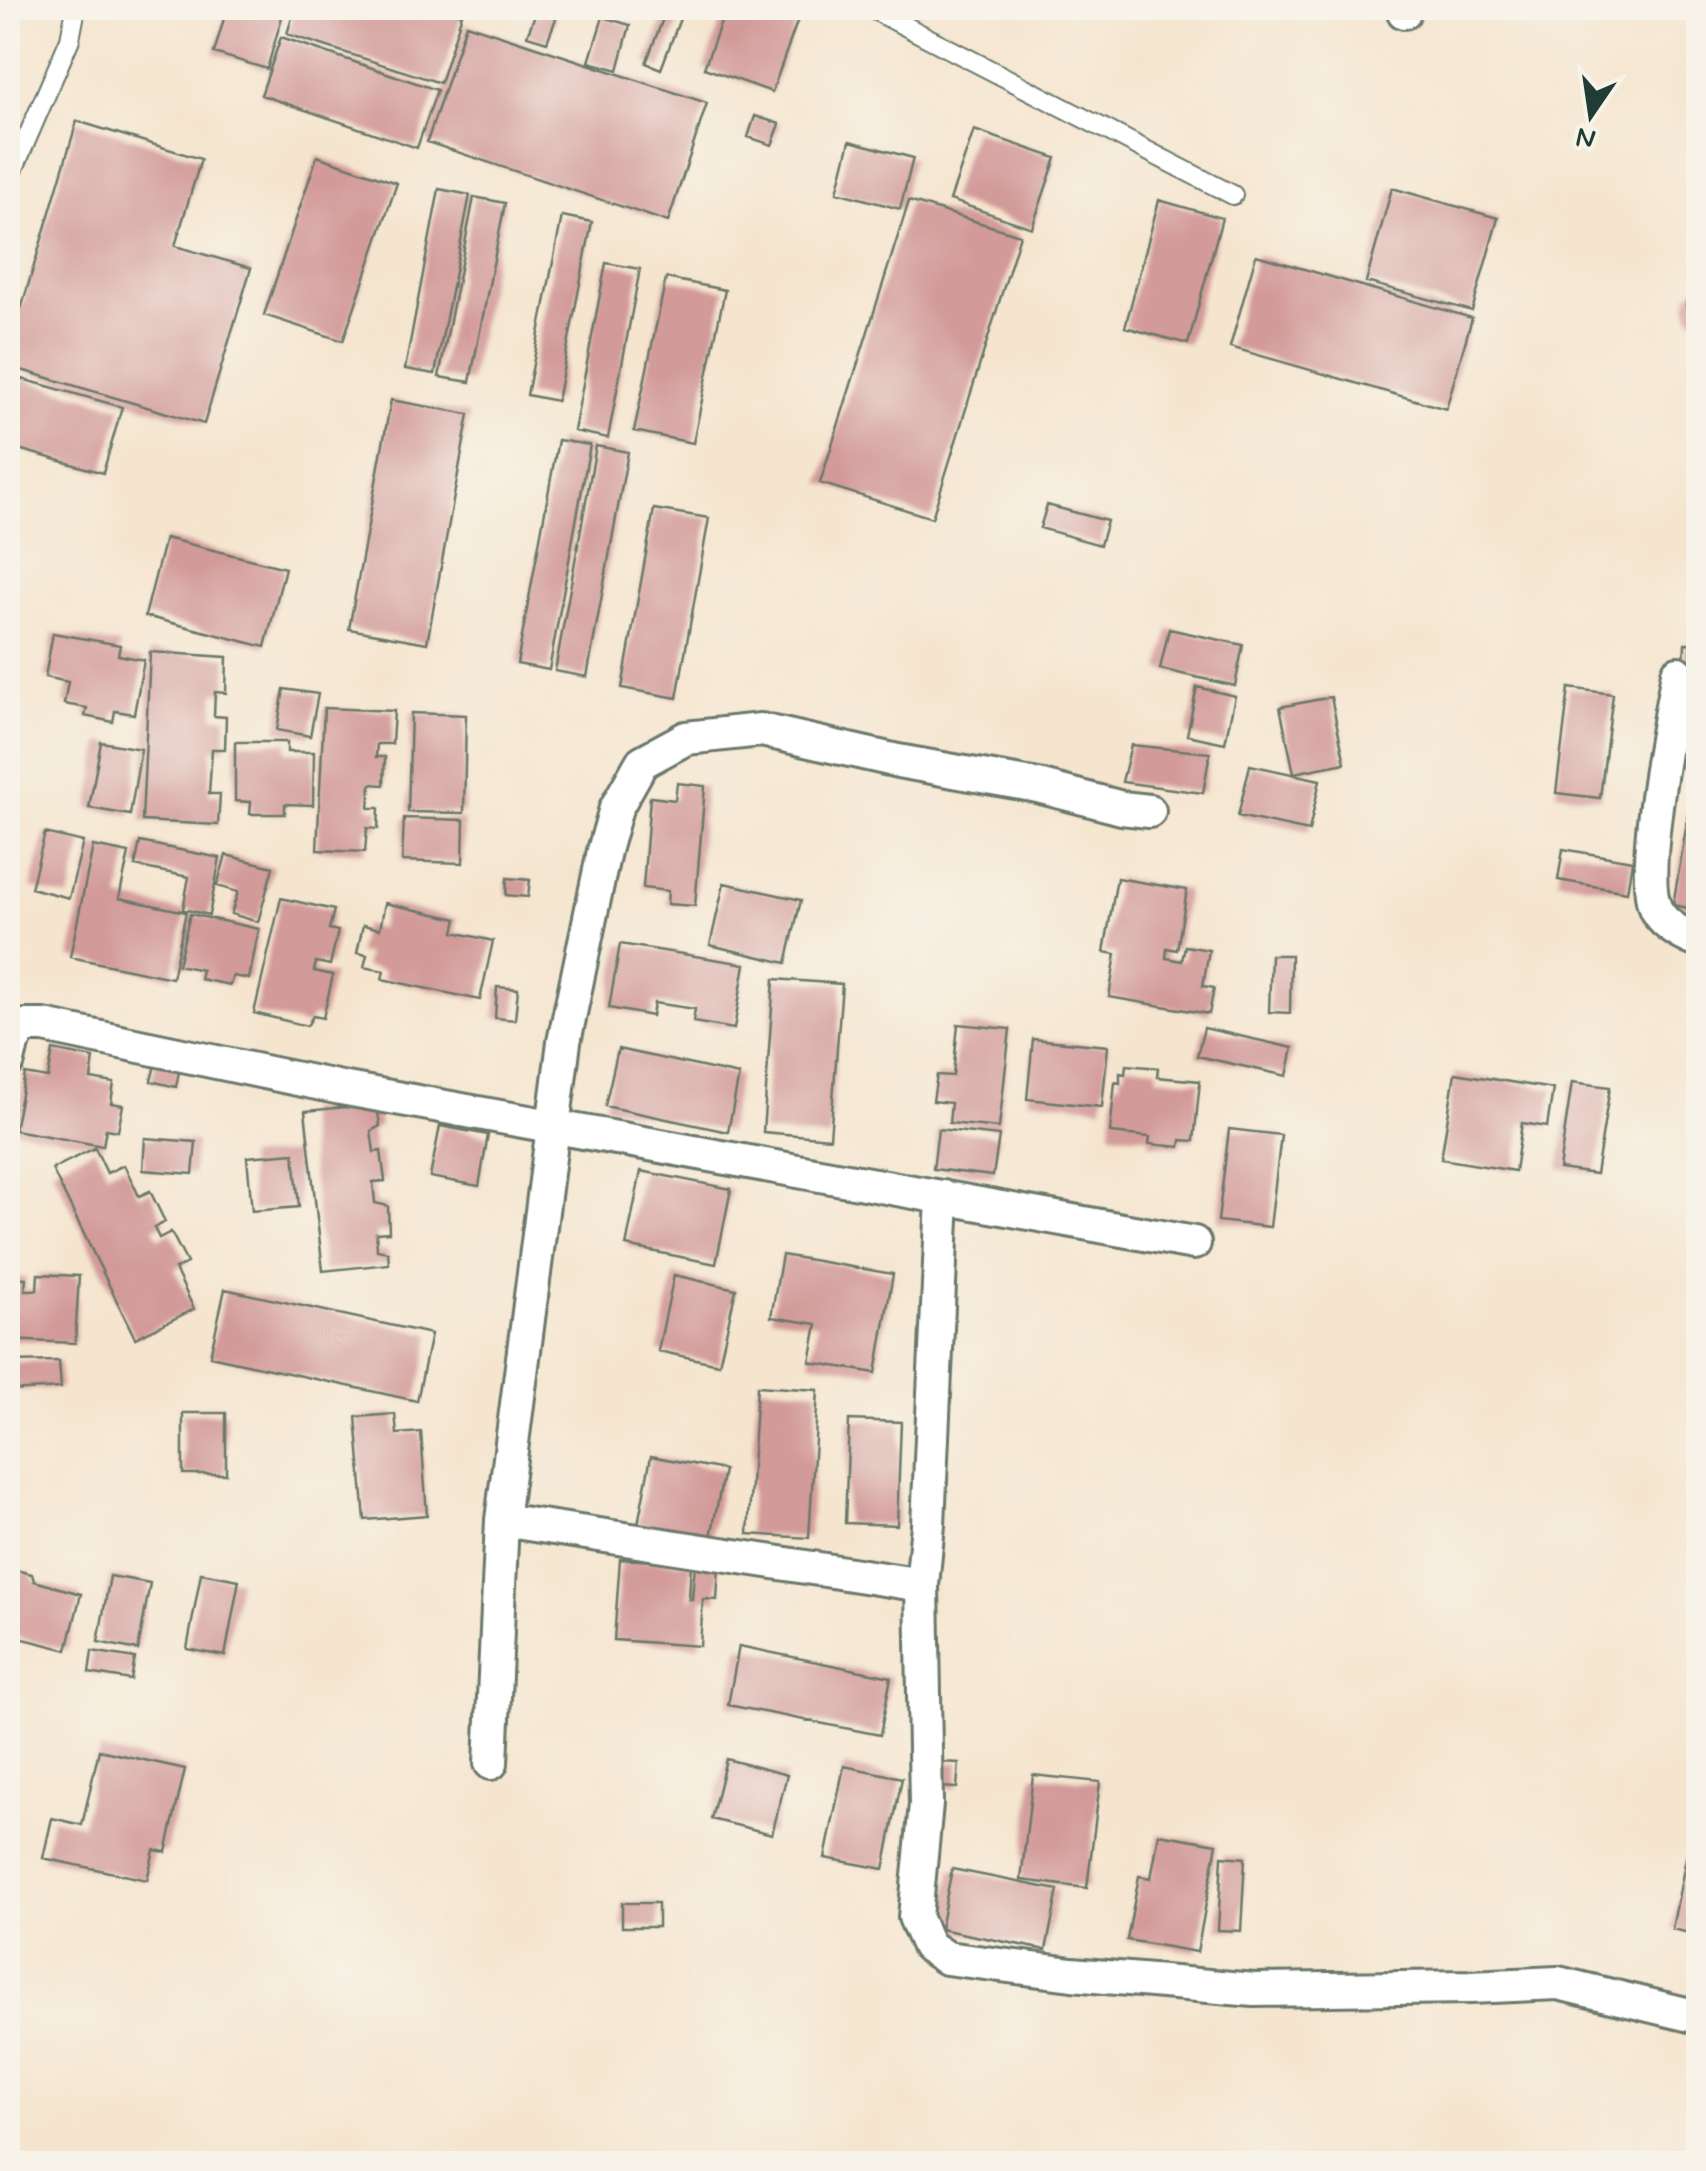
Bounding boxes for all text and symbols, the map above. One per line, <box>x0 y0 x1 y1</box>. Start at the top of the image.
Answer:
north arrow <box>1541 65 1641 165</box>
text: N <box>1573 117 1599 157</box>

